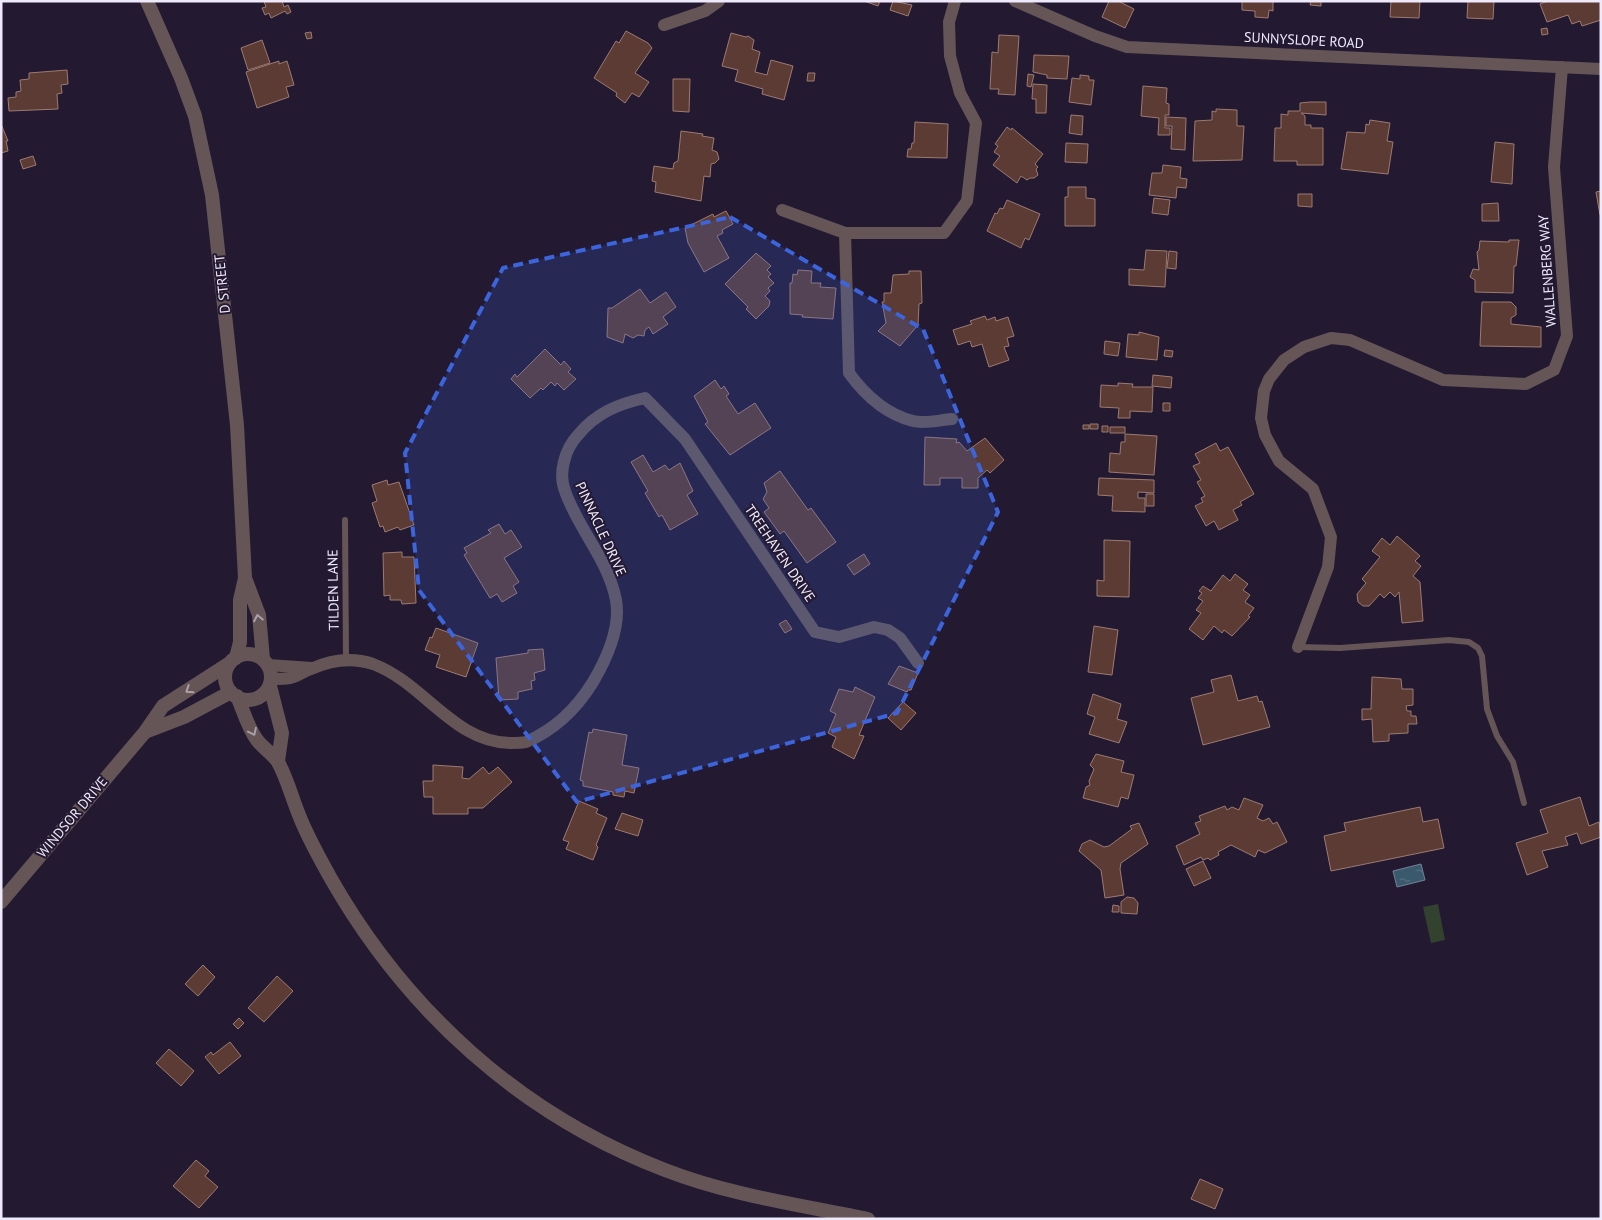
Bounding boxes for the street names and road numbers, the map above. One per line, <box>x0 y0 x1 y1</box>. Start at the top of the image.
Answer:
street label: SUNNYSLOPE ROAD <box>1244 28 1364 52</box>
street label: WALLENBERG WAY <box>1534 214 1560 328</box>
street label: D STREET <box>210 253 234 314</box>
street label: PINNACLE DRIVE <box>571 479 631 579</box>
street label: TREEHAVEN DRIVE <box>741 501 819 605</box>
street label: TILDEN LANE <box>323 549 343 631</box>
street label: WINDSOR DRIVE <box>33 773 111 861</box>

